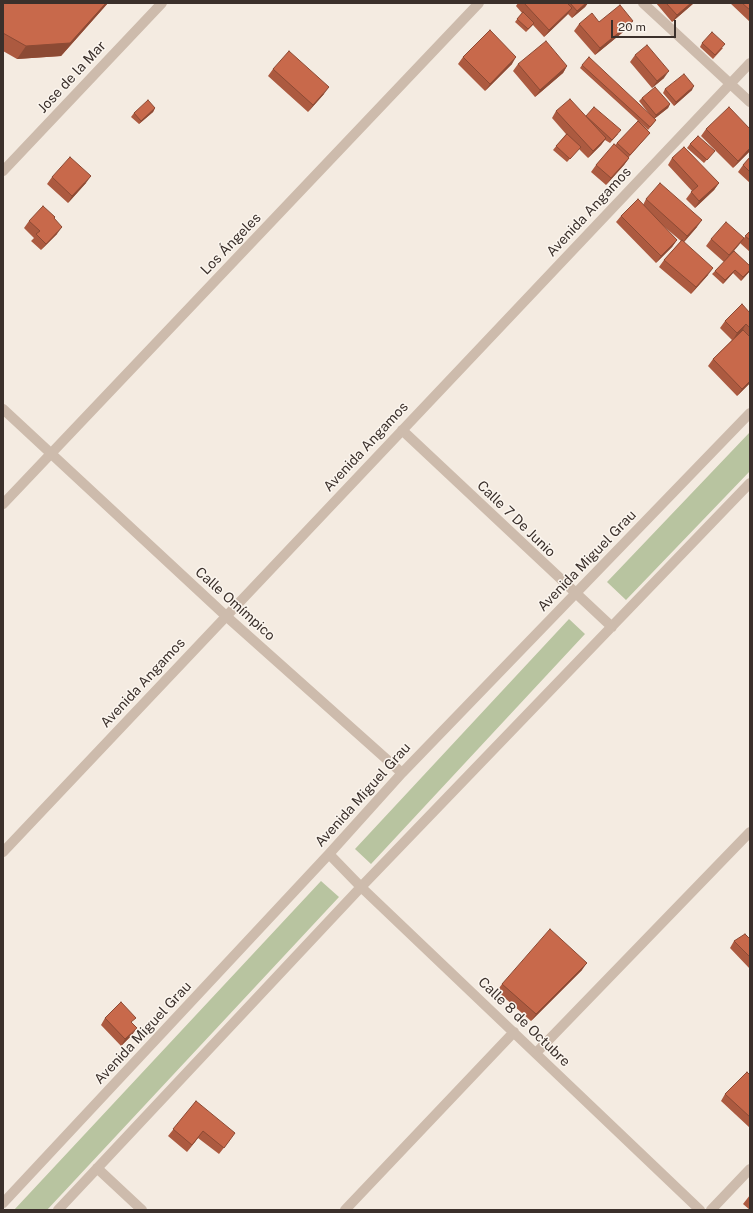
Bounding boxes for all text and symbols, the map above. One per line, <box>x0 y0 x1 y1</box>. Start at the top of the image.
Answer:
scale bar <box>613 12 678 38</box>
text: 20 m <box>618 20 646 34</box>
street label: Jose de la Mar <box>34 38 110 116</box>
street label: Avenida Angamos <box>543 164 635 260</box>
street label: Los Ángeles <box>197 210 265 278</box>
street label: Avenida Angamos <box>320 399 412 495</box>
street label: Calle 7 De Junio <box>473 477 559 561</box>
street label: Avenida Miguel Grau <box>534 507 640 615</box>
street label: Calle Omímpico <box>192 564 278 644</box>
street label: Avenida Angamos <box>97 635 189 731</box>
street label: Avenida Miguel Grau <box>312 739 414 851</box>
street label: Calle 8 de Octubre <box>475 974 573 1070</box>
street label: Avenida Miguel Grau <box>91 978 195 1088</box>

